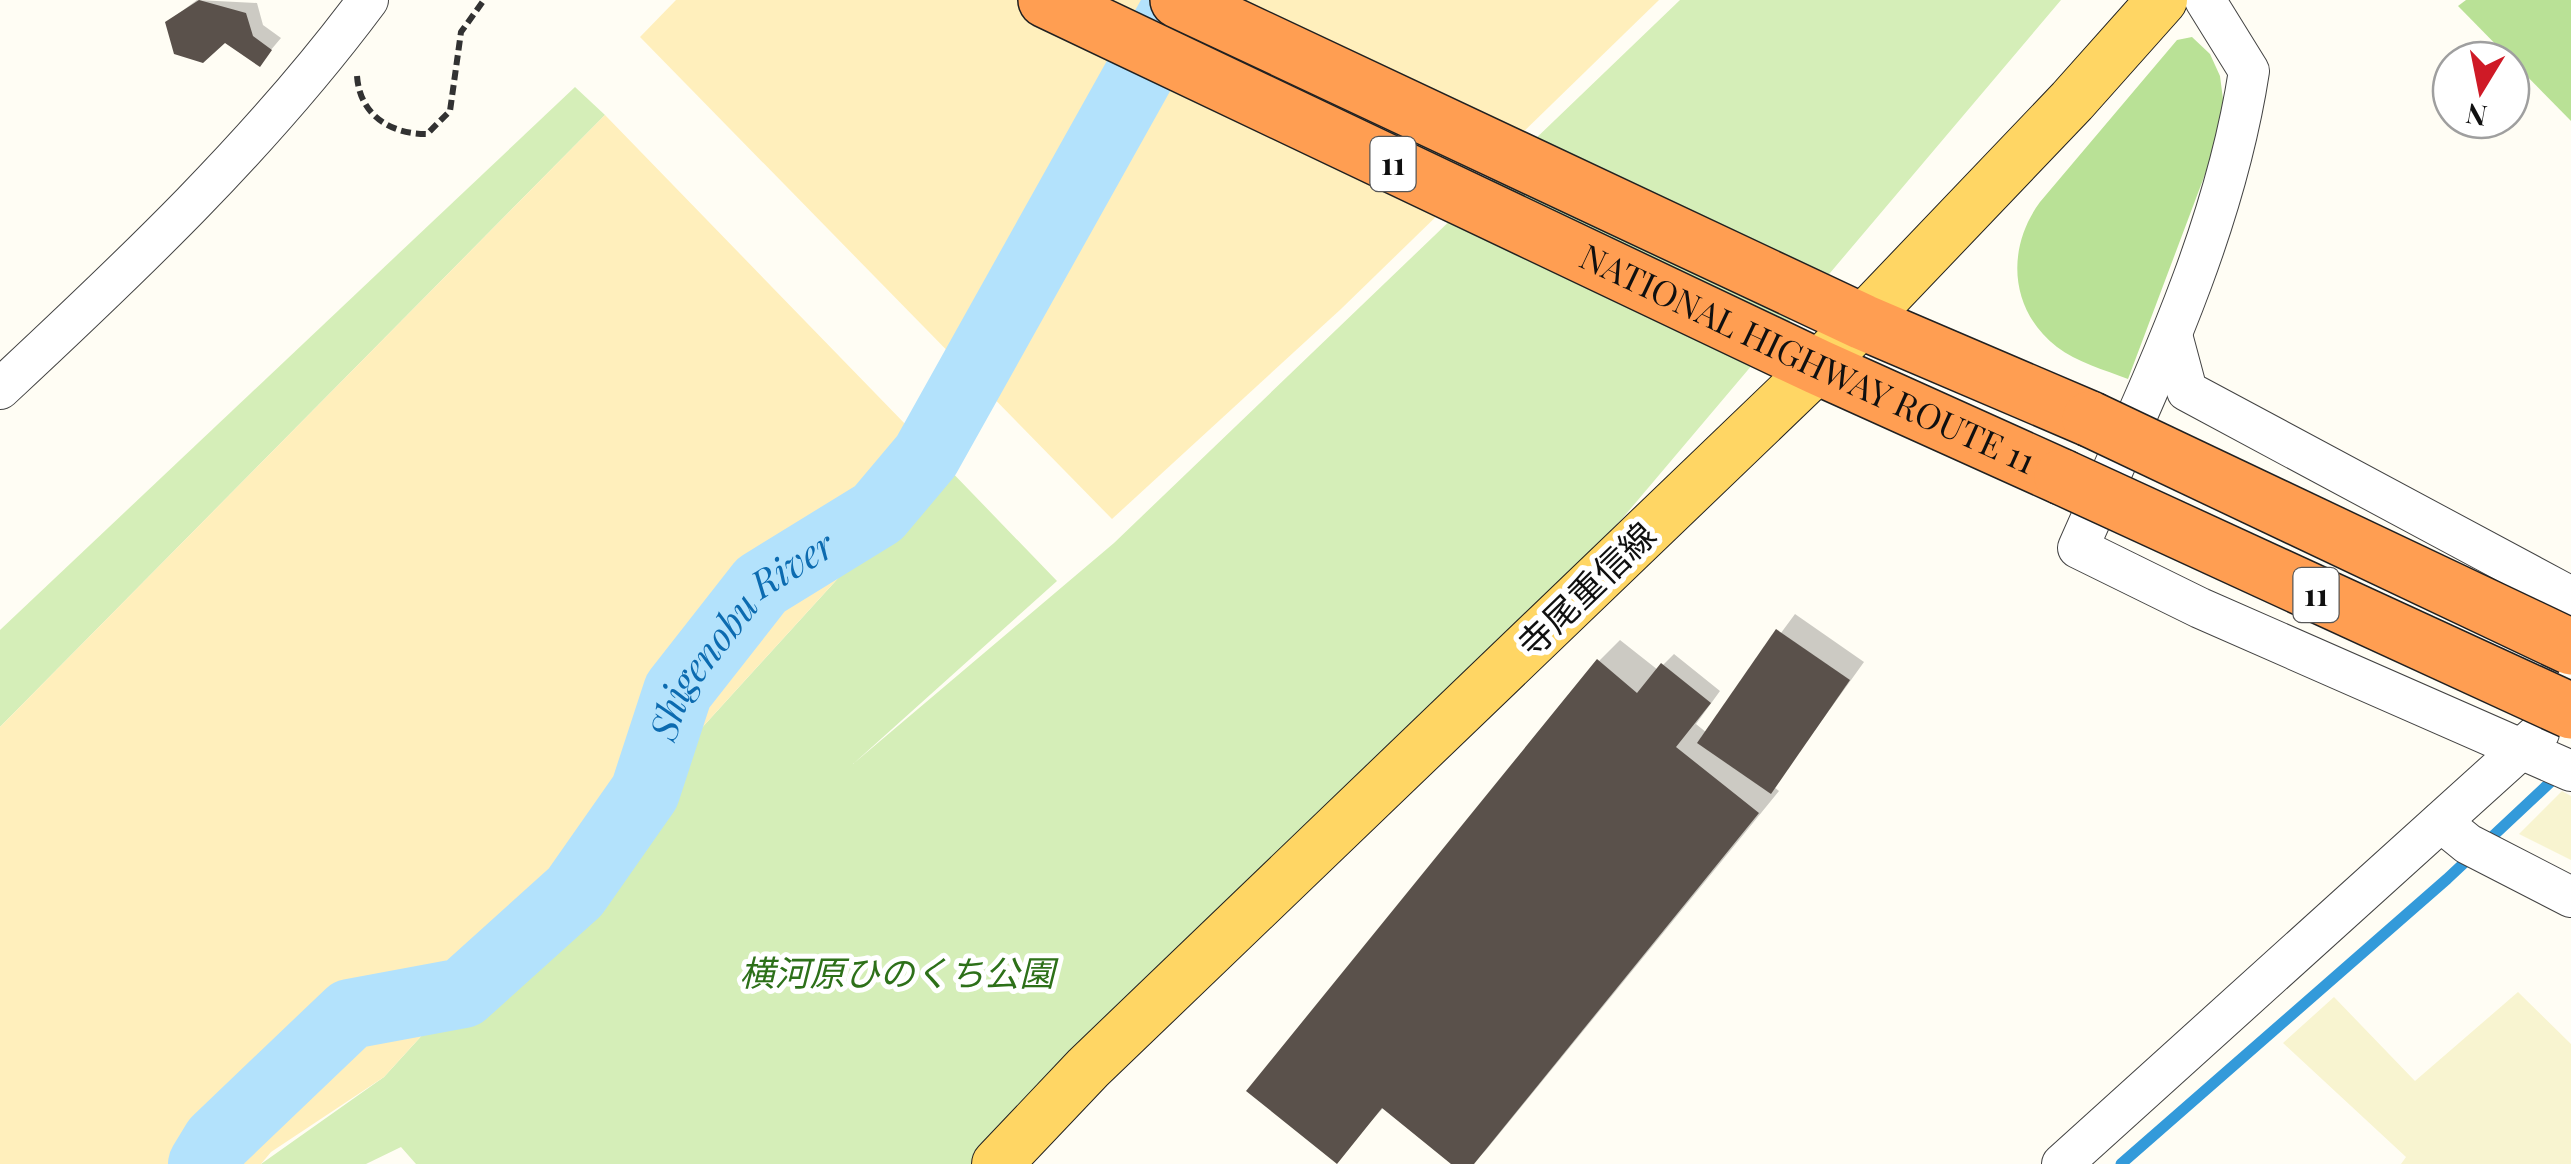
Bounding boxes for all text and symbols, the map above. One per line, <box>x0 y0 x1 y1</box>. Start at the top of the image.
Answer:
north arrow <box>2431 40 2531 140</box>
text: N <box>2463 96 2490 136</box>
road number: 11 <box>1370 137 1416 191</box>
street label: NATIONAL HIGHWAY ROUTE 11 <box>1573 231 2043 483</box>
street label: 寺尾重信線 <box>1506 511 1665 666</box>
water label: Shigenobu River <box>635 517 844 747</box>
road number: 11 <box>2294 568 2338 622</box>
park label: 横河原ひのくち公園 <box>739 948 1059 995</box>

